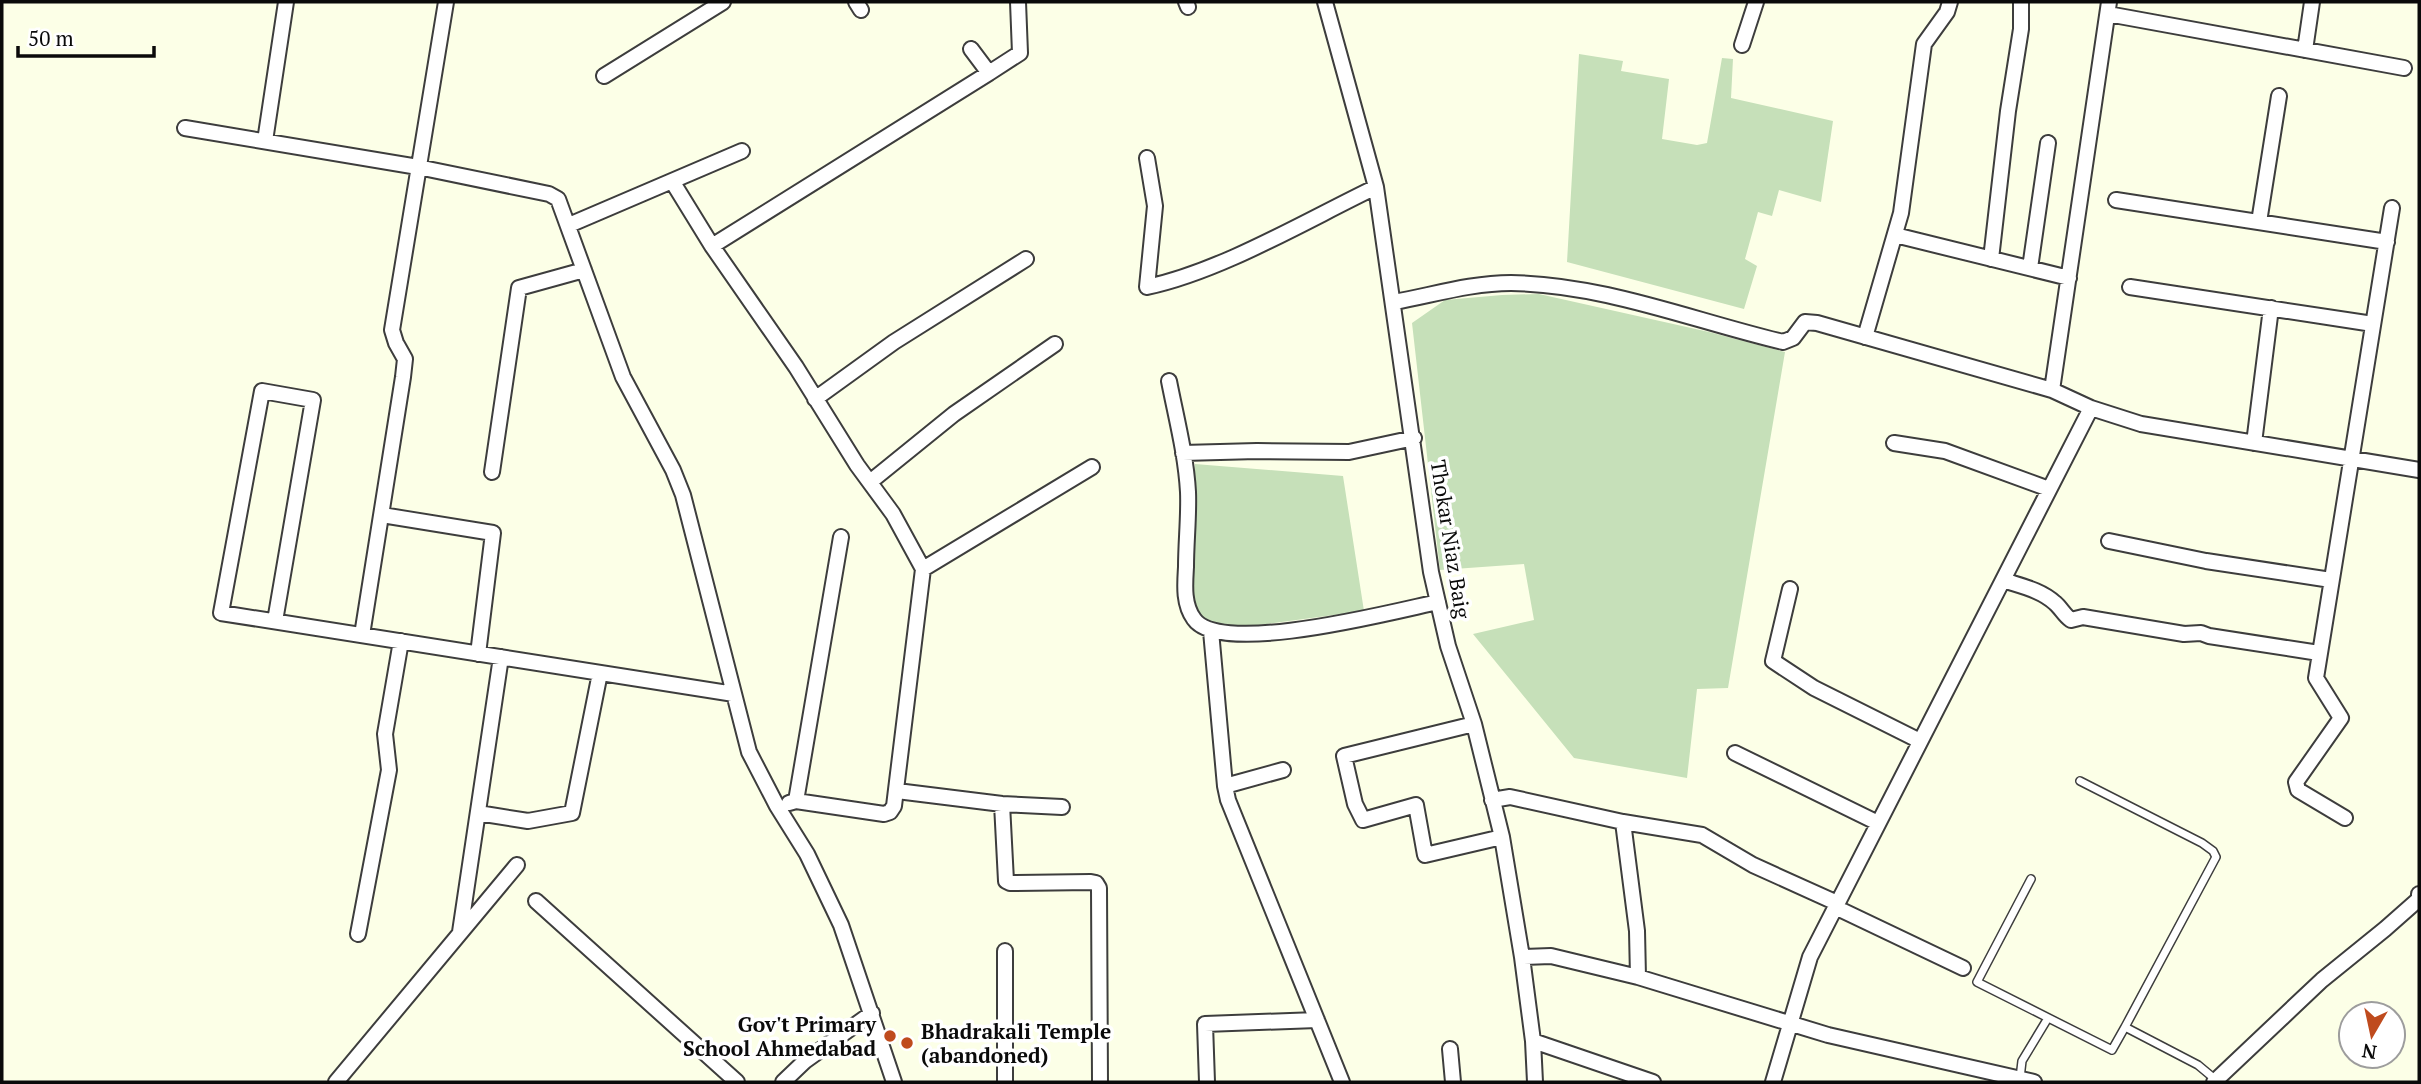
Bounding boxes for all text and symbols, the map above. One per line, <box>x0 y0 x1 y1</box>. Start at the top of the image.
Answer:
scale bar <box>18 14 154 58</box>
text: 50 m <box>28 24 74 52</box>
street label: Thokar Niaz Baig <box>1425 458 1477 621</box>
north arrow <box>2337 1000 2407 1070</box>
place label: Gov't Primary School Ahmedabad <box>683 1010 877 1062</box>
place label: Bhadrakali Temple (abandoned) <box>921 1017 1111 1069</box>
marker: Gov't Primary School Ahmedabad <box>882 1028 898 1044</box>
marker: Bhadrakali Temple (abandoned) <box>899 1035 915 1051</box>
text: N <box>2360 1039 2378 1066</box>

